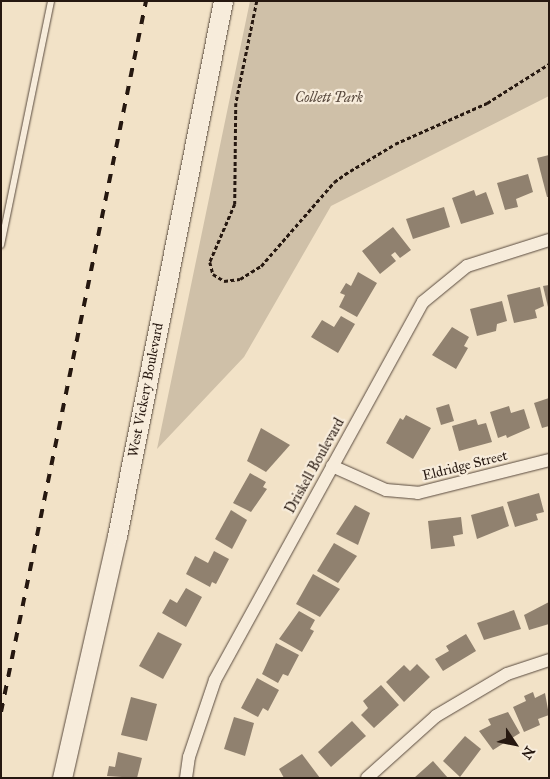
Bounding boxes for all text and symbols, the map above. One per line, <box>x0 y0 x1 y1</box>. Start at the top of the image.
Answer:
park label: Collett Park <box>295 90 363 106</box>
street label: West Vickery Boulevard <box>125 321 167 459</box>
street label: Driskell Boulevard <box>282 415 348 517</box>
street label: Eldridge Street <box>421 447 509 485</box>
north arrow <box>490 719 540 769</box>
text: N <box>517 743 538 762</box>

